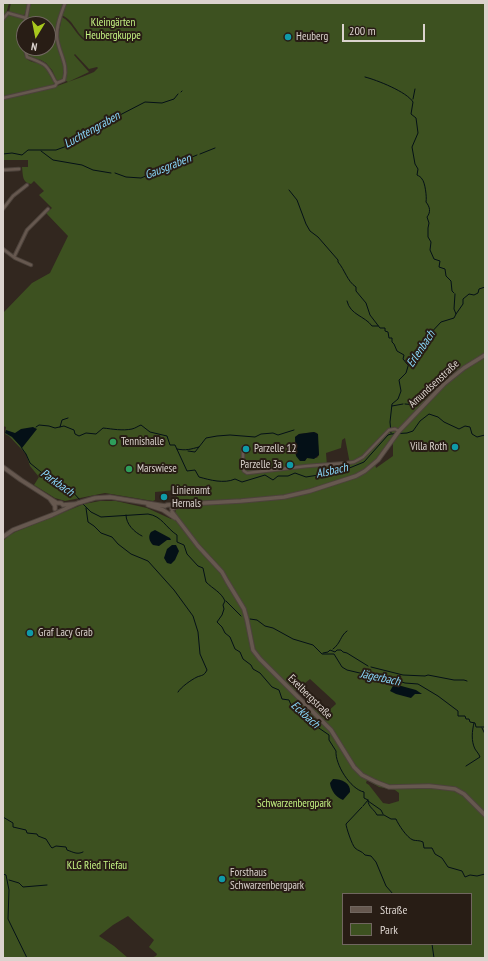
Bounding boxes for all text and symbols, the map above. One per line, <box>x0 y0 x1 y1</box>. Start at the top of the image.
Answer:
north arrow <box>16 16 56 56</box>
park label: Kleingärten Heubergkuppe <box>85 16 141 42</box>
scale bar <box>344 16 427 42</box>
text: 200 m <box>349 23 376 38</box>
place label: Heuberg <box>296 30 328 44</box>
marker: Heuberg <box>283 32 293 42</box>
text: N <box>30 39 38 54</box>
water label: Luchtengraben <box>62 109 122 151</box>
water label: Gausgraben <box>143 151 193 183</box>
water label: Erlenbach <box>404 328 438 370</box>
street label: Amundsenstraße <box>406 357 462 411</box>
place label: Tennishalle <box>121 435 164 449</box>
marker: Tennishalle <box>108 437 118 447</box>
place label: Villa Roth <box>410 440 447 454</box>
place label: Parzelle 12 <box>254 442 296 456</box>
marker: Villa Roth <box>450 442 460 452</box>
marker: Parzelle 12 <box>241 444 251 454</box>
place label: Parzelle 3a <box>240 458 282 472</box>
marker: Parzelle 3a <box>285 460 295 470</box>
water label: Alsbach <box>315 461 349 481</box>
place label: Marswiese <box>137 462 177 476</box>
marker: Marswiese <box>124 464 134 474</box>
water label: Parkbach <box>38 466 76 500</box>
place label: Linienamt Hernals <box>172 484 210 510</box>
marker: Linienamt Hernals <box>159 492 169 502</box>
place label: Graf Lacy Grab <box>38 626 93 640</box>
marker: Graf Lacy Grab <box>25 628 35 638</box>
water label: Jägerbach <box>359 667 401 689</box>
street label: Exelbergstraße <box>285 672 335 722</box>
water label: Eckbach <box>288 698 322 732</box>
park label: Schwarzenbergpark <box>257 797 331 811</box>
park label: KLG Ried Tiefau <box>67 859 127 873</box>
place label: Forsthaus Schwarzenbergpark <box>230 866 304 892</box>
marker: Forsthaus Schwarzenbergpark <box>217 874 227 884</box>
legend <box>342 893 472 945</box>
text: Straße <box>380 902 407 917</box>
text: Park <box>380 922 398 937</box>

